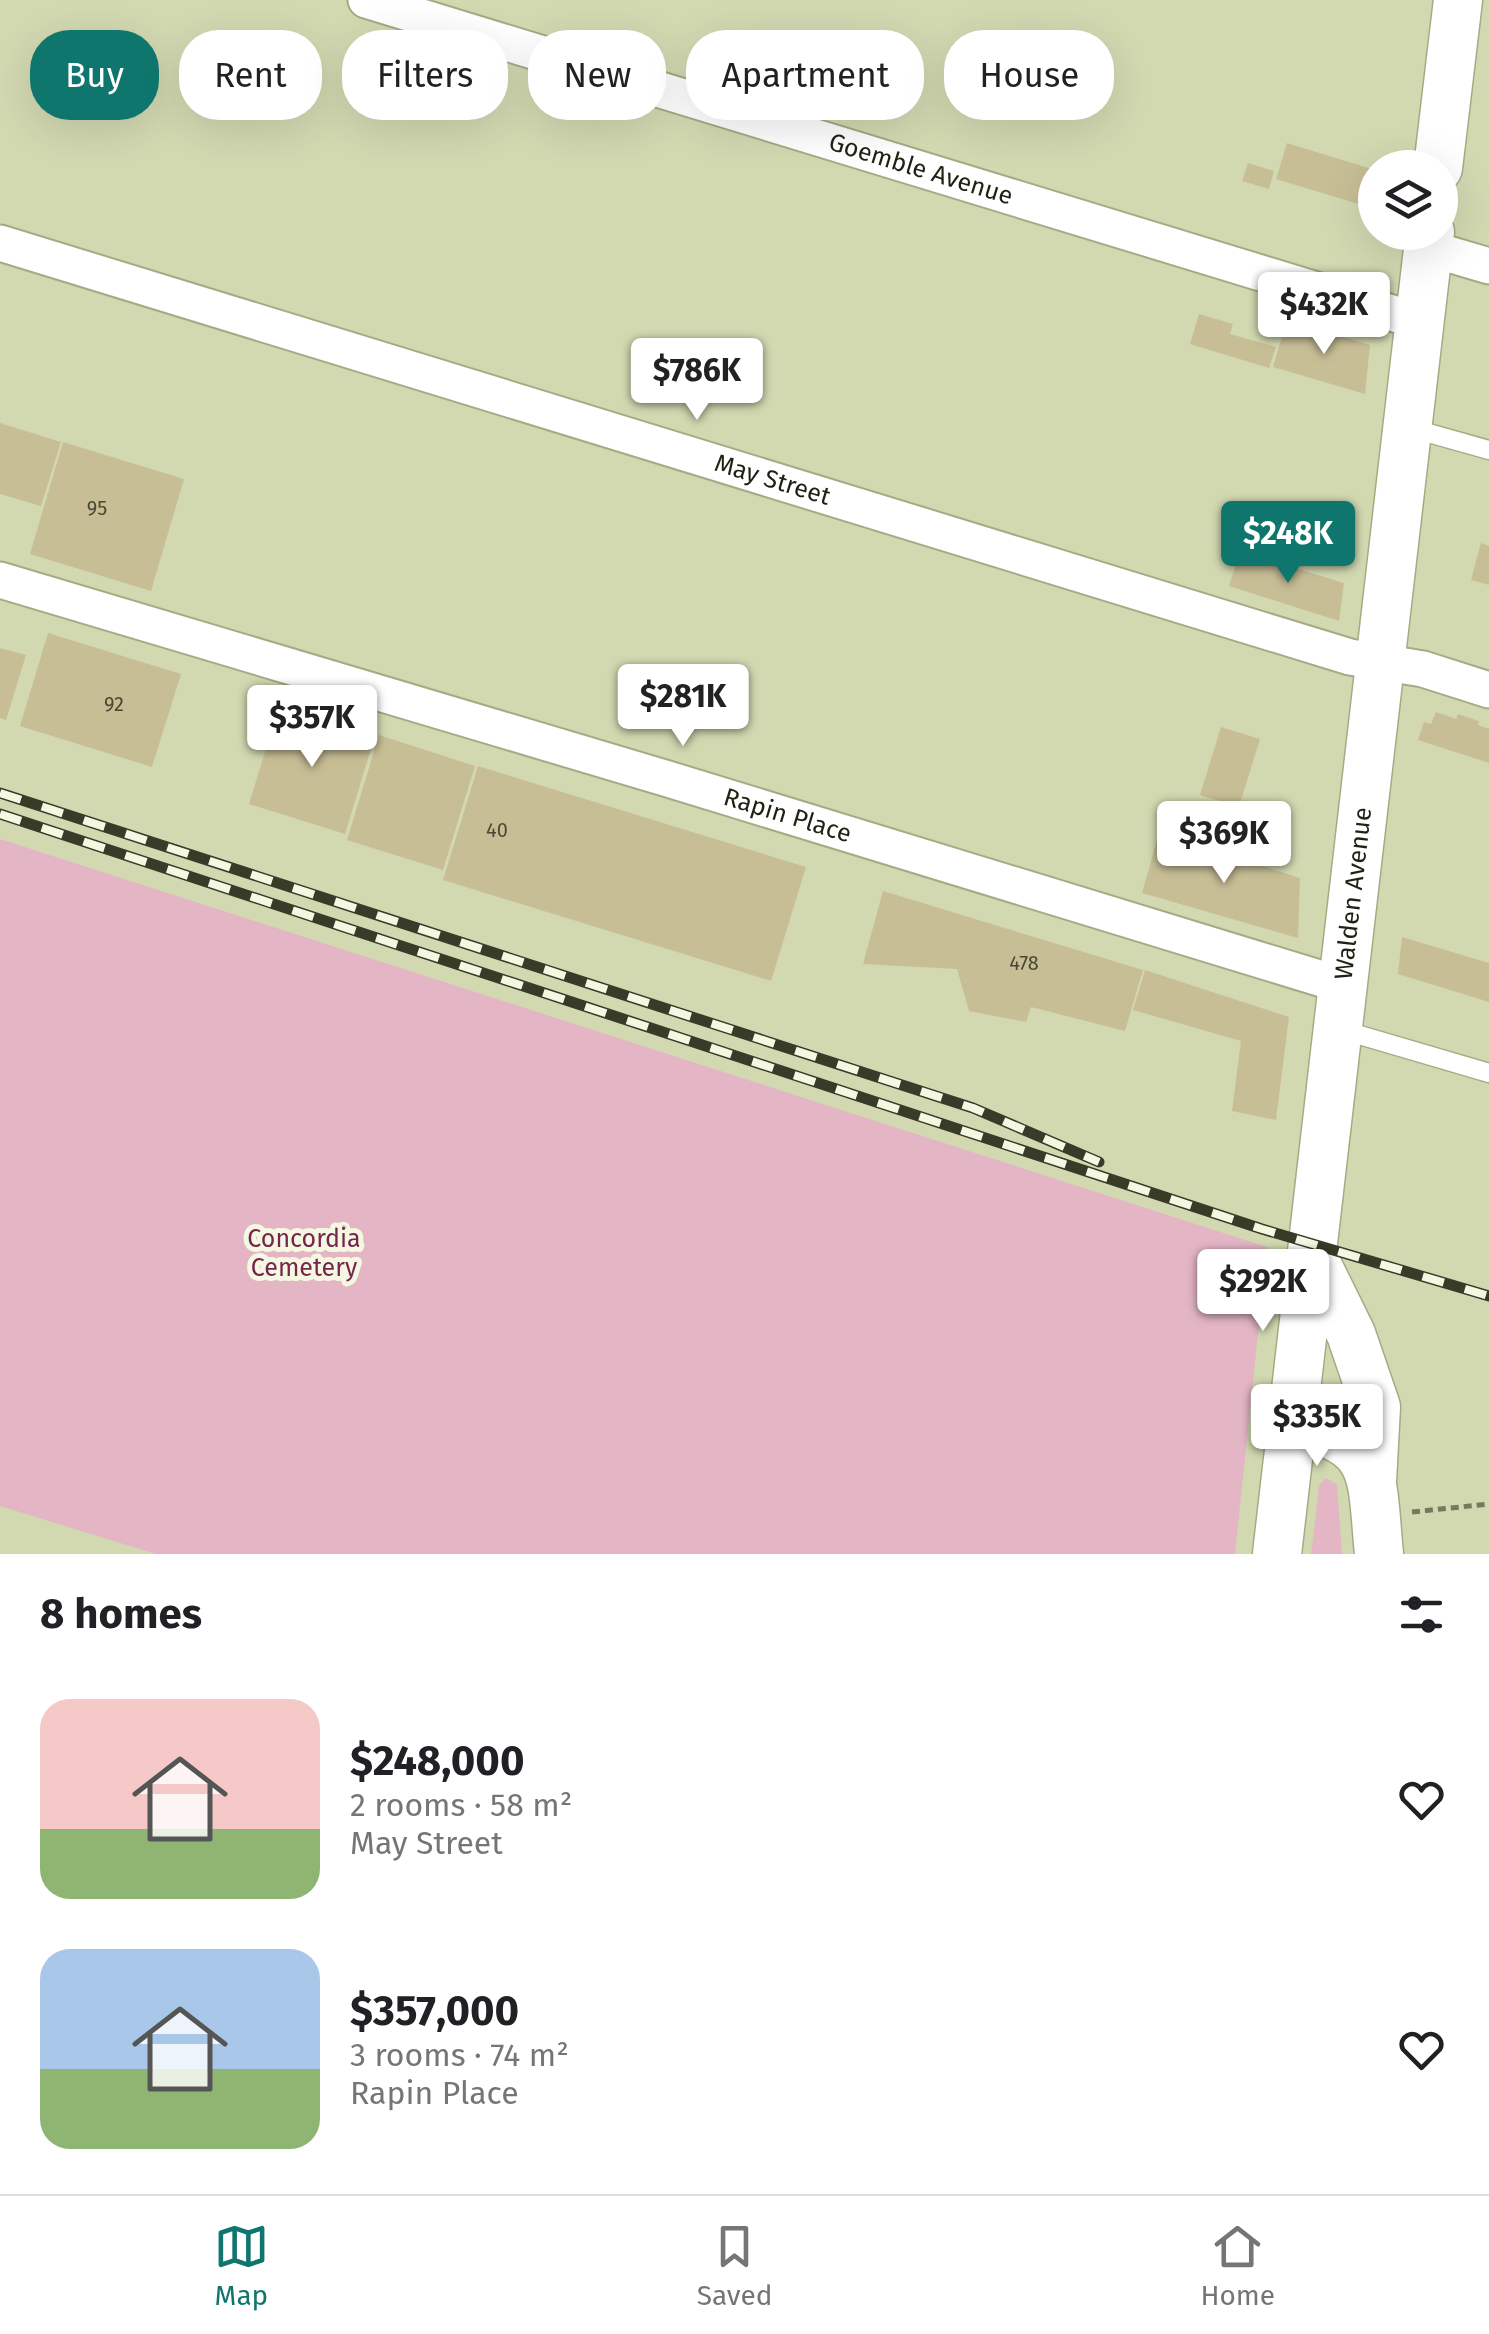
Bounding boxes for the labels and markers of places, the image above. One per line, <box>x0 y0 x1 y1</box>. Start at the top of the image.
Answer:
pin: $432K <box>1254 272 1394 357</box>
pin: $786K <box>627 338 767 423</box>
pin: $248K <box>1218 501 1358 586</box>
pin: $281K <box>613 664 753 749</box>
pin: $357K <box>242 685 382 770</box>
pin: $369K <box>1154 801 1294 886</box>
pin: $292K <box>1193 1249 1333 1334</box>
pin: $335K <box>1247 1384 1387 1469</box>

